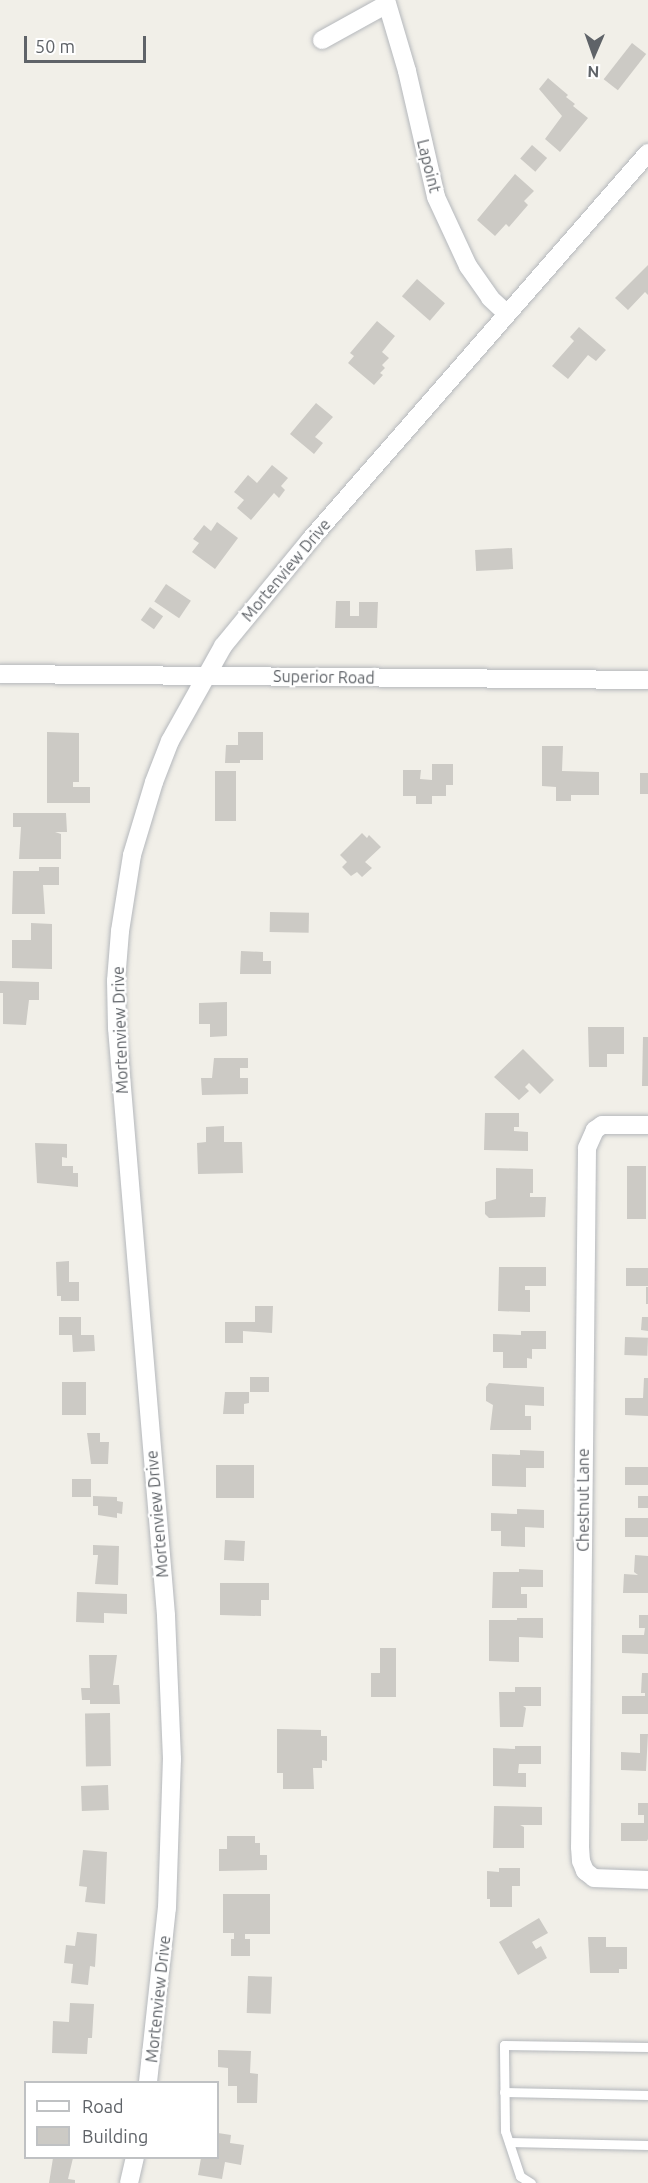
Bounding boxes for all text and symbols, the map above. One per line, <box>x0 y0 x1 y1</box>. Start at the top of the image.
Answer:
scale bar <box>27 24 148 62</box>
north arrow <box>564 24 624 84</box>
text: 50 m <box>35 36 75 56</box>
text: N <box>587 63 600 81</box>
street label: Lapoint <box>413 137 445 195</box>
street label: Mortenview Drive <box>238 515 334 625</box>
street label: Superior Road <box>273 667 375 687</box>
street label: Mortenview Drive <box>108 966 132 1094</box>
street label: Chestnut Lane <box>573 1448 593 1552</box>
street label: Mortenview Drive <box>142 1449 172 1579</box>
street label: Mortenview Drive <box>142 1934 174 2064</box>
legend <box>24 2081 219 2159</box>
text: Road <box>82 2096 124 2116</box>
text: Building <box>82 2126 148 2146</box>

